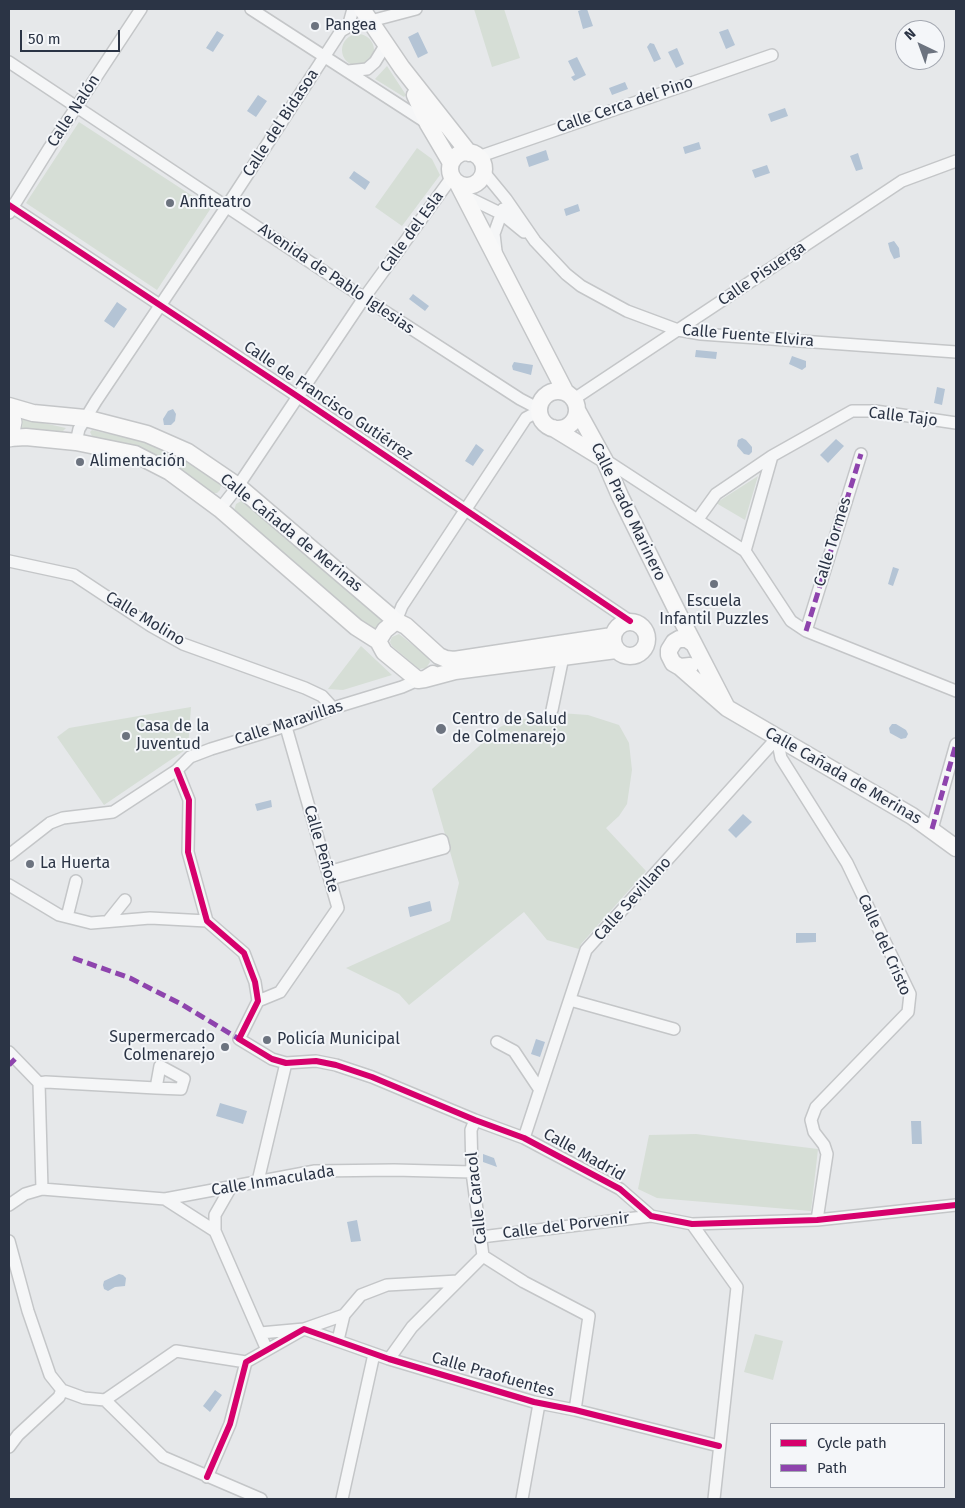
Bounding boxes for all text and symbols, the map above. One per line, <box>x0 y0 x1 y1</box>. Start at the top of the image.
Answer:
place label: Pangea <box>325 16 377 36</box>
scale bar <box>22 20 122 52</box>
marker: Pangea <box>309 20 321 32</box>
north arrow <box>895 20 945 70</box>
text: N <box>901 25 919 44</box>
text: 50 m <box>28 30 61 48</box>
street label: Calle del Bidasoa <box>239 66 323 180</box>
street label: Calle Nalón <box>44 71 104 151</box>
street label: Calle Cerca del Pino <box>554 73 696 137</box>
street label: Calle del Esla <box>376 187 448 277</box>
place label: Anfiteatro <box>180 193 251 213</box>
marker: Anfiteatro <box>164 197 176 209</box>
street label: Avenida de Pablo Iglesias <box>254 220 418 338</box>
street label: Calle Pisuerga <box>715 238 809 310</box>
street label: Calle Fuente Elvira <box>681 321 815 351</box>
street label: Calle de Francisco Gutiérrez <box>240 337 416 465</box>
street label: Calle Tajo <box>867 403 939 431</box>
street label: Calle Prado Marinero <box>586 440 670 584</box>
place label: Alimentación <box>90 452 185 472</box>
marker: Alimentación <box>74 456 86 468</box>
street label: Calle Cañada de Merinas <box>216 470 366 596</box>
street label: Calle Tormes <box>810 495 856 589</box>
marker: Escuela Infantil Puzzles <box>708 578 720 590</box>
street label: Calle Molino <box>102 588 188 650</box>
place label: Escuela Infantil Puzzles <box>659 592 769 630</box>
street label: Calle Maravillas <box>233 696 345 750</box>
place label: Centro de Salud de Colmenarejo <box>452 710 567 748</box>
place label: Casa de la Juventud <box>136 717 209 755</box>
marker: Centro de Salud de Colmenarejo <box>434 722 448 736</box>
street label: Calle Cañada de Merinas <box>761 723 925 829</box>
marker: Casa de la Juventud <box>120 730 132 742</box>
street label: Calle Peñote <box>299 803 343 895</box>
street label: Calle Sevillano <box>590 853 676 945</box>
place label: La Huerta <box>40 854 110 874</box>
marker: La Huerta <box>24 858 36 870</box>
street label: Calle del Cristo <box>853 892 915 998</box>
place label: Supermercado Colmenarejo <box>109 1028 215 1066</box>
place label: Policía Municipal <box>277 1030 400 1050</box>
marker: Policía Municipal <box>261 1034 273 1046</box>
marker: Supermercado Colmenarejo <box>219 1041 231 1053</box>
street label: Calle Madrid <box>540 1125 628 1185</box>
street label: Calle Caracol <box>463 1151 491 1245</box>
street label: Calle Inmaculada <box>210 1162 336 1200</box>
street label: Calle del Porvenir <box>501 1209 631 1243</box>
street label: Calle Praofuentes <box>429 1348 557 1402</box>
legend <box>770 1423 945 1488</box>
text: Cycle path <box>817 1434 887 1452</box>
text: Path <box>817 1459 847 1477</box>

